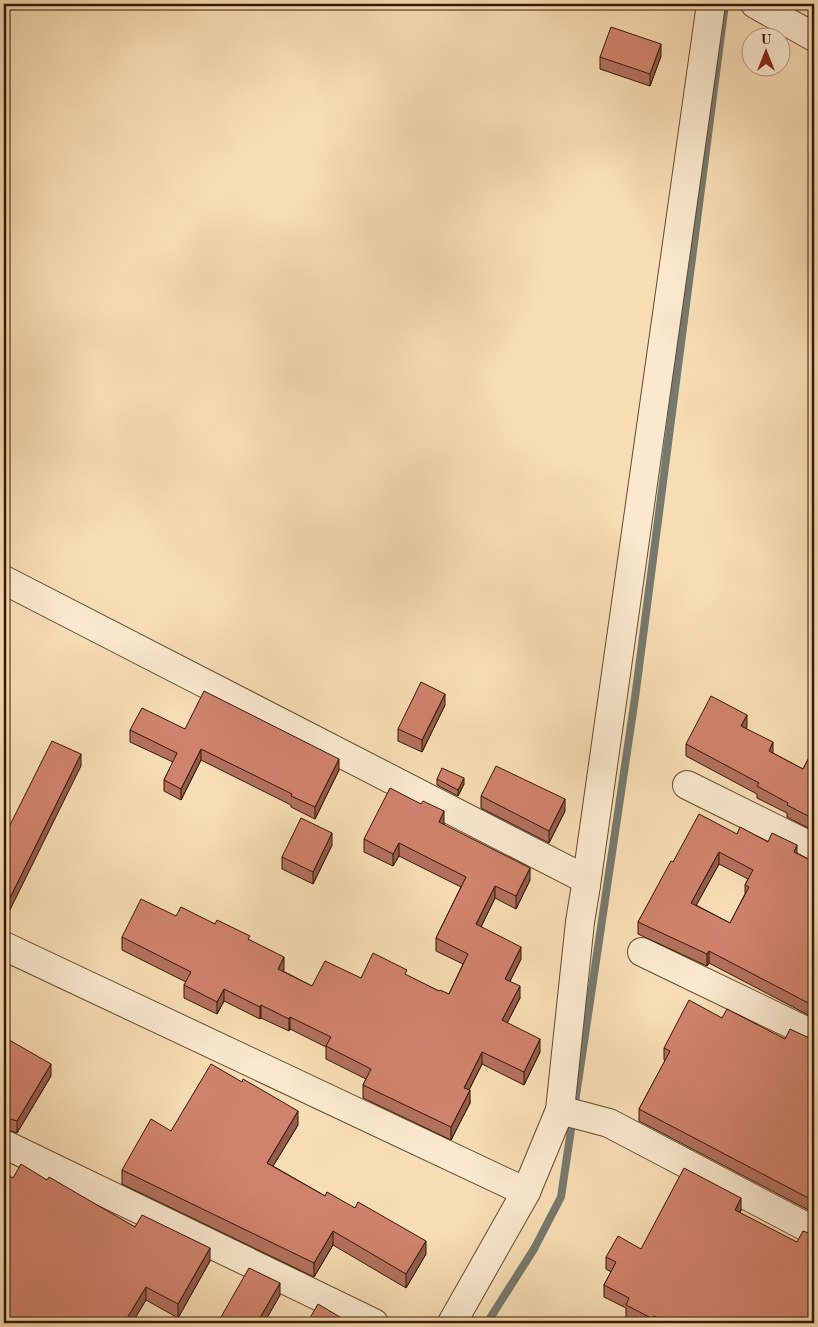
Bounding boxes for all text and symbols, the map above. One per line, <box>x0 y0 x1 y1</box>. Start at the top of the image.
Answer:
north arrow <box>740 28 790 78</box>
text: U <box>760 33 772 47</box>

